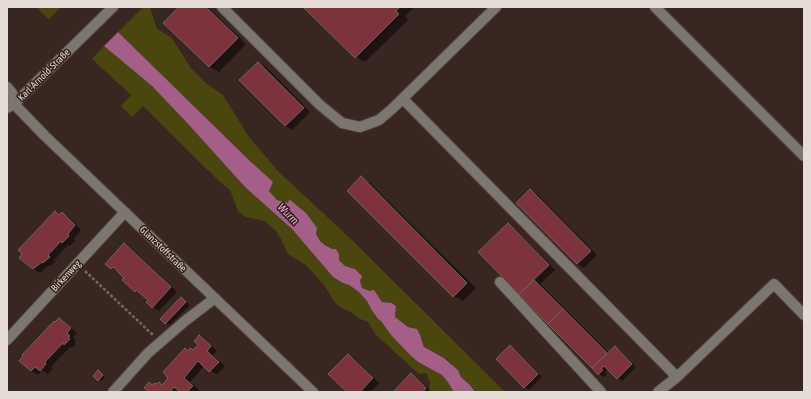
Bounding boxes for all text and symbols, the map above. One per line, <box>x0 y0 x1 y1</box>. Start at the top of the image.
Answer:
street label: Karl-Arnold-Straße <box>16 47 72 103</box>
water label: Wurm <box>275 201 301 227</box>
street label: Glanzstoffstraße <box>137 224 189 274</box>
street label: Birkenweg <box>49 258 83 294</box>

